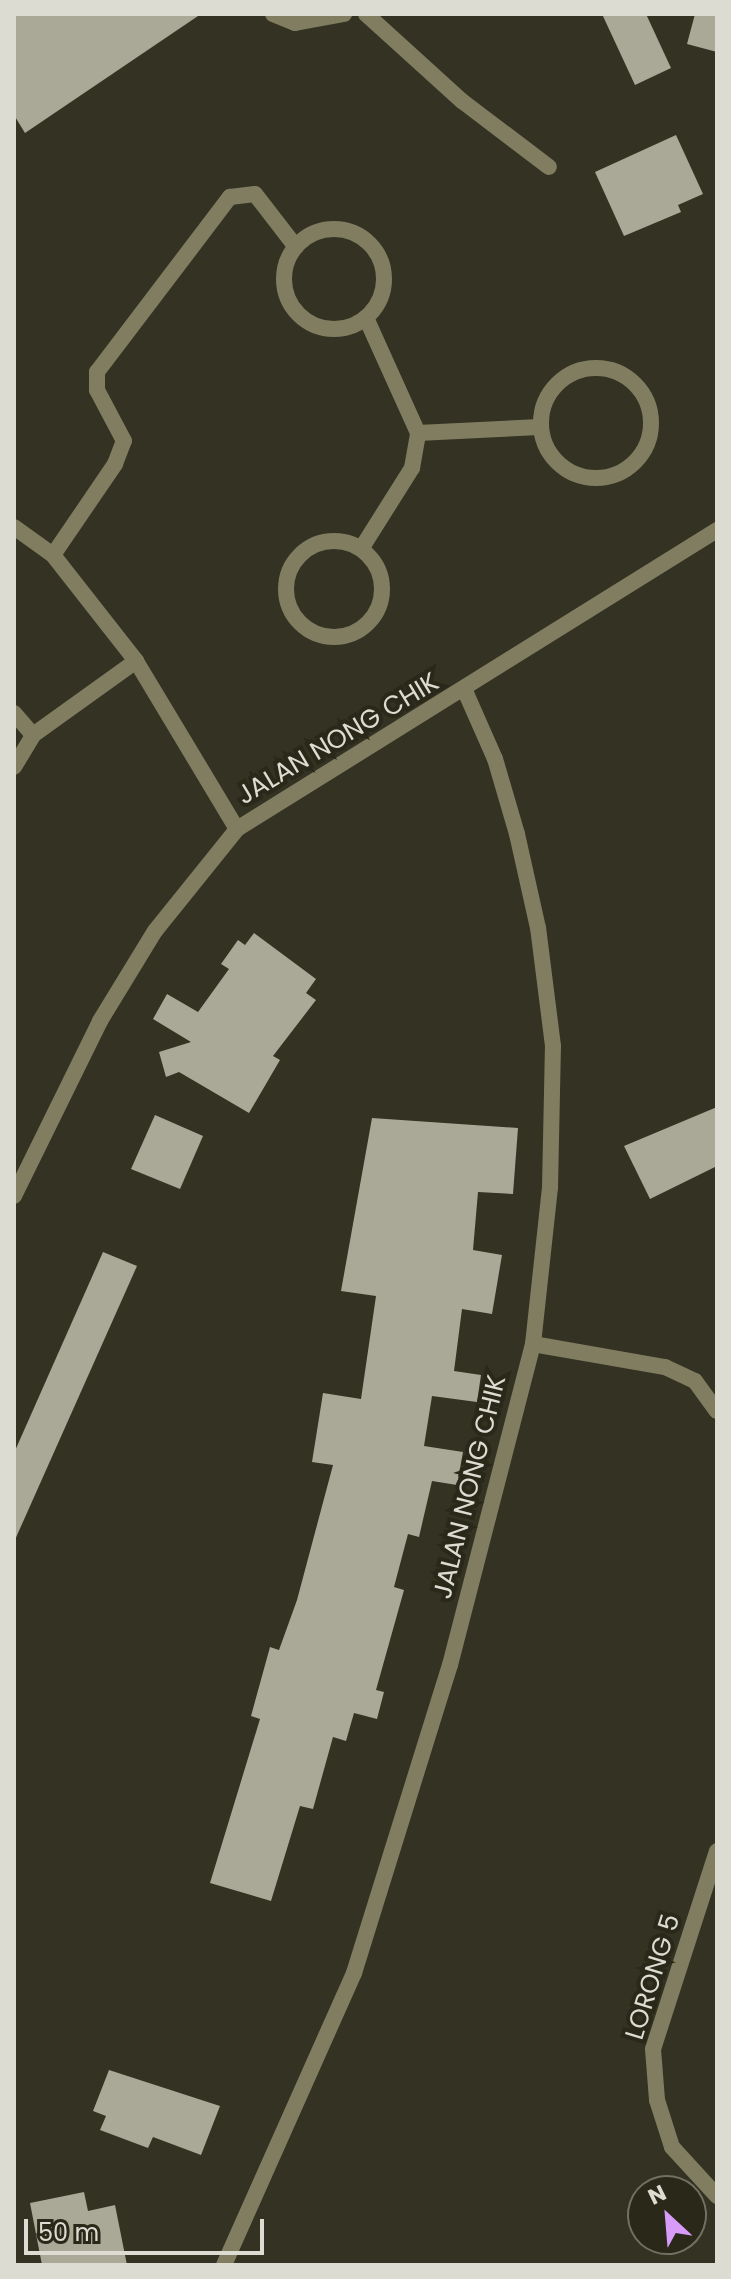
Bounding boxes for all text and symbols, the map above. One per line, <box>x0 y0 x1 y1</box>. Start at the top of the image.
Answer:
street label: JALAN NONG CHIK <box>232 667 444 811</box>
street label: JALAN NONG CHIK <box>427 1372 513 1602</box>
street label: LORONG 5 <box>619 1910 687 2044</box>
north arrow <box>627 2175 707 2255</box>
text: N <box>643 2177 671 2212</box>
scale bar <box>28 2203 268 2253</box>
text: 50 m <box>38 2216 99 2249</box>

